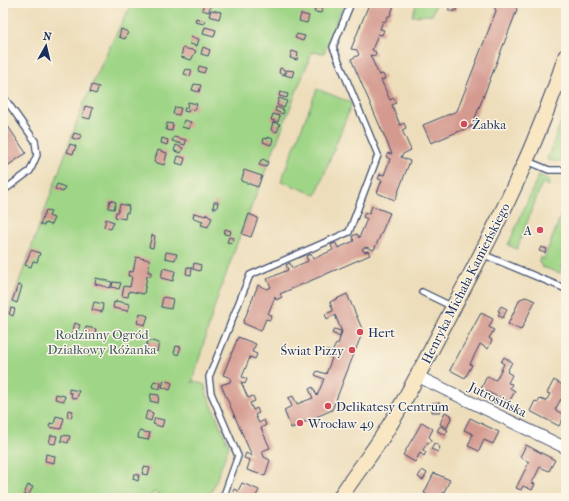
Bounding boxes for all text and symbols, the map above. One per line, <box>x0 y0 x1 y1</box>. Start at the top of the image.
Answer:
north arrow <box>26 26 66 66</box>
text: N <box>42 30 53 44</box>
place label: Żabka <box>472 117 507 132</box>
marker: Żabka <box>459 119 469 129</box>
street label: Henryka Michała Kamieńskiego <box>418 200 513 366</box>
place label: A <box>523 223 533 238</box>
marker: A <box>535 225 545 235</box>
place label: Hert <box>368 325 395 340</box>
park label: Rodzinny Ogród Działkowy Różanka <box>47 327 158 357</box>
marker: Hert <box>355 327 365 337</box>
place label: Świat Pizzy <box>280 343 345 358</box>
marker: Świat Pizzy <box>347 345 357 355</box>
street label: Jutrosińska <box>466 379 530 420</box>
place label: Delikatesy Centrum <box>336 399 449 414</box>
marker: Delikatesy Centrum <box>323 401 333 411</box>
place label: Wrocław 49 <box>307 416 374 431</box>
marker: Wrocław 49 <box>295 418 305 428</box>

